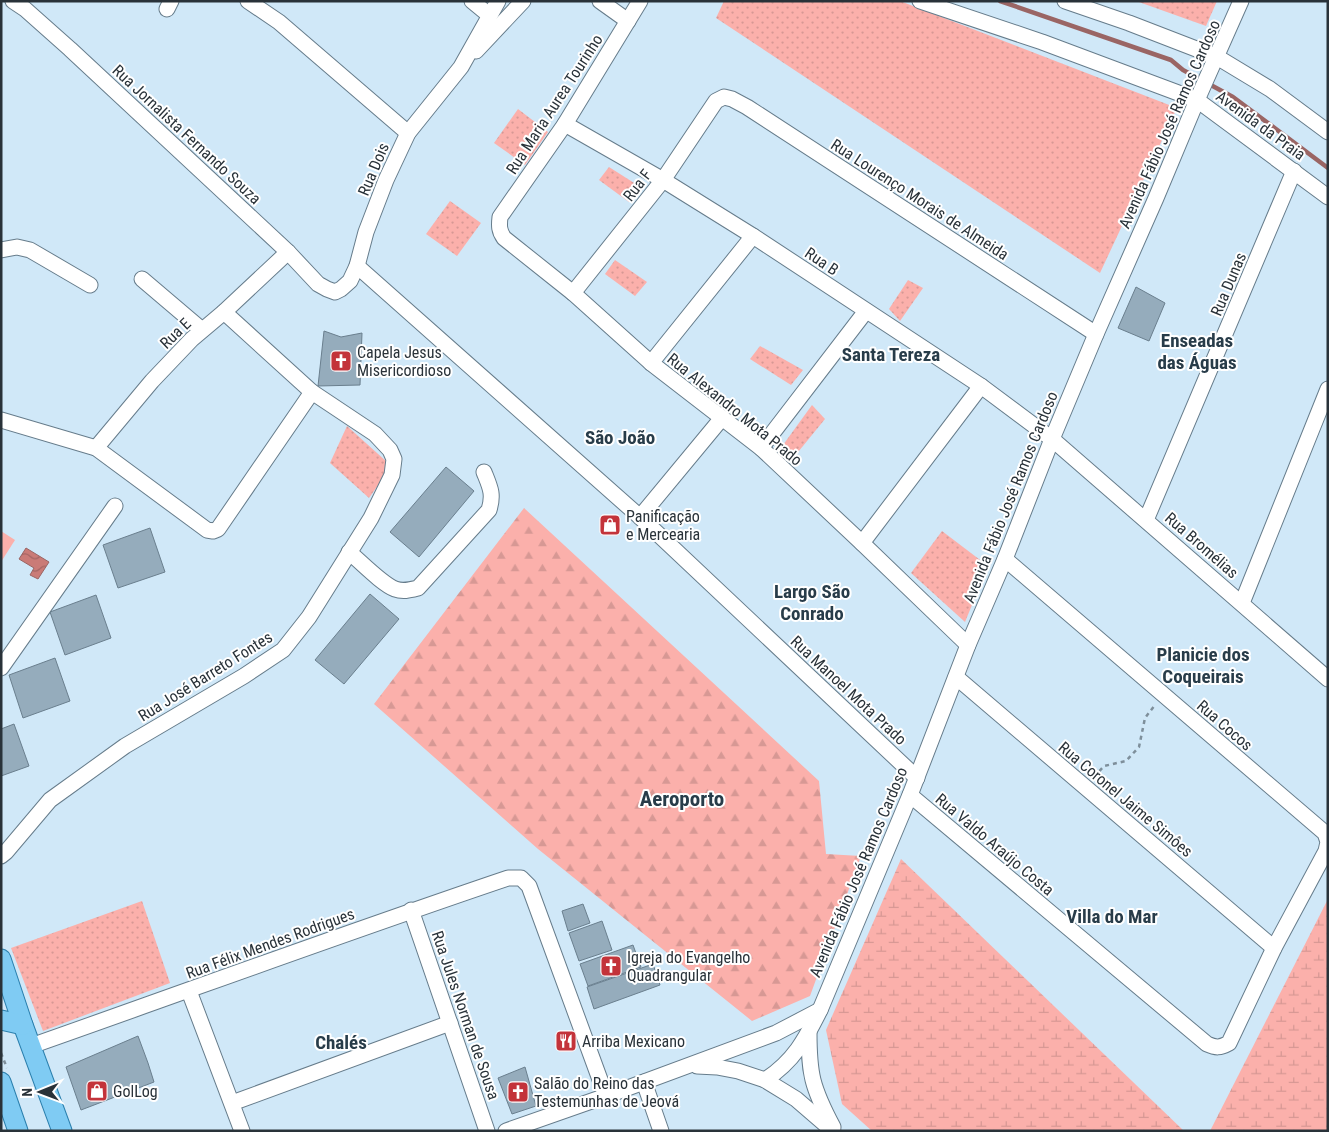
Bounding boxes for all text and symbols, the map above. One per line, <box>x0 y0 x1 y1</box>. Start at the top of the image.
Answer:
street label: Avenida Fábio José Ramos Cardoso <box>1115 17 1224 231</box>
street label: Rua Maria Aurea Tourinho <box>502 31 607 178</box>
street label: Rua Jornalista Fernando Souza <box>109 61 265 208</box>
street label: Avenida da Praia <box>1212 87 1309 164</box>
street label: Rua Lourenço Morais de Almeida <box>827 135 1012 264</box>
street label: Rua Dois <box>354 140 393 199</box>
street label: Rua F <box>619 165 656 205</box>
street label: Rua B <box>801 243 842 279</box>
street label: Rua Dunas <box>1207 250 1250 319</box>
street label: Rua E <box>156 314 195 353</box>
district label: Enseadas das Águas <box>1157 329 1237 374</box>
place label: Capela Jesus Misericordioso <box>357 343 451 380</box>
district label: Santa Tereza <box>842 343 940 366</box>
church icon: Capela Jesus Misericordioso <box>329 349 353 373</box>
street label: Rua Alexandro Mota Prado <box>663 349 806 470</box>
street label: Avenida Fábio José Ramos Cardoso <box>959 389 1062 606</box>
district label: São João <box>585 426 655 449</box>
place label: Panificação e Mercearia <box>626 507 700 544</box>
street label: Rua Bromélias <box>1161 508 1242 582</box>
shop icon: Panificação e Mercearia <box>598 513 622 537</box>
district label: Largo São Conrado <box>774 580 850 625</box>
street label: Rua José Barreto Fontes <box>135 627 276 725</box>
street label: Rua Manoel Mota Prado <box>787 632 910 749</box>
district label: Planicie dos Coqueirais <box>1156 643 1250 688</box>
street label: Rua Cocos <box>1193 696 1256 755</box>
street label: Rua Coronel Jaime Simôes <box>1055 738 1197 861</box>
street label: Avenida Fábio José Ramos Cardoso <box>805 764 911 980</box>
district label: Aeroporto <box>640 787 724 811</box>
street label: Rua Valdo Araújo Costa <box>932 789 1058 899</box>
street label: Rua Félix Mendes Rodrigues <box>183 904 357 983</box>
district label: Villa do Mar <box>1066 905 1158 928</box>
street label: Rua Jules Norman de Sousa <box>428 928 503 1102</box>
place label: Igreja do Evangelho Quadrangular <box>627 948 750 985</box>
church icon: Igreja do Evangelho Quadrangular <box>599 954 623 978</box>
restaurant icon: Arriba Mexicano <box>554 1029 578 1053</box>
district label: Chalés <box>315 1031 367 1054</box>
place label: Arriba Mexicano <box>582 1032 685 1051</box>
north arrow <box>15 1067 65 1117</box>
place label: Salão do Reino das Testemunhas de Jeová <box>534 1074 679 1111</box>
shop icon: GolLog <box>85 1079 109 1103</box>
church icon: Salão do Reino das Testemunhas de Jeová <box>506 1080 530 1104</box>
place label: GolLog <box>113 1082 158 1101</box>
text: N <box>19 1088 35 1097</box>

